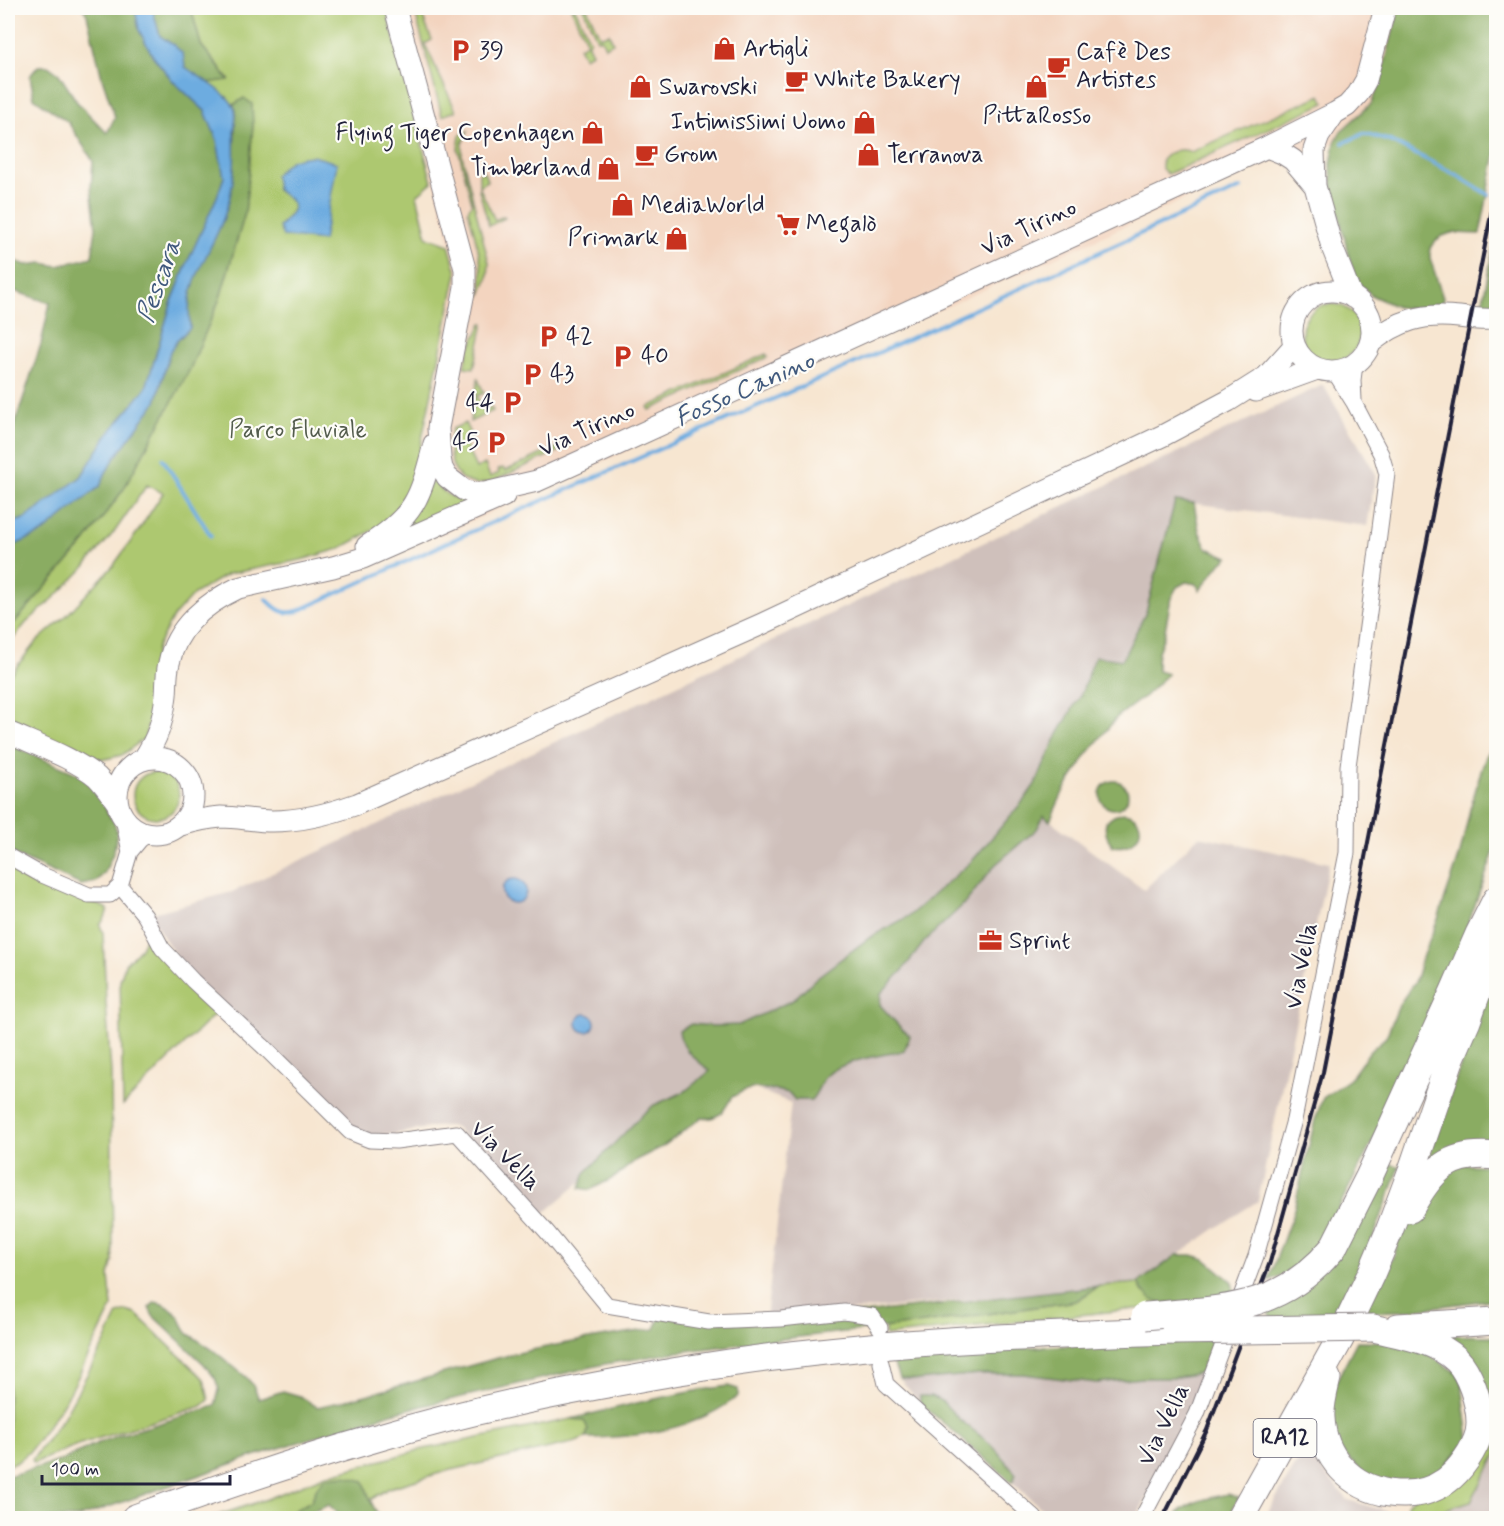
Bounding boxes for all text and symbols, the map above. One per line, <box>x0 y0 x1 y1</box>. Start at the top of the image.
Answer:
place label: Artigli <box>743 34 809 65</box>
place label: 39 <box>479 36 504 67</box>
shop icon: Artigli <box>712 36 738 62</box>
place label: Cafè Des Artistes <box>1076 37 1171 96</box>
parking icon: 39 <box>448 38 474 64</box>
cafe icon: Cafè Des Artistes <box>1045 53 1071 79</box>
place label: White Bakery <box>814 65 961 96</box>
cafe icon: White Bakery <box>783 67 809 93</box>
place label: Swarovski <box>659 72 757 103</box>
shop icon: PittaRosso <box>1024 73 1050 99</box>
shop icon: Swarovski <box>628 74 654 100</box>
place label: PittaRosso <box>983 101 1091 132</box>
place label: Intimissimi Uomo <box>671 107 846 138</box>
shop icon: Intimissimi Uomo <box>851 109 877 135</box>
place label: Flying Tiger Copenhagen <box>336 118 575 152</box>
shop icon: Flying Tiger Copenhagen <box>580 120 606 146</box>
place label: Grom <box>664 139 718 170</box>
place label: Terranova <box>887 140 984 171</box>
cafe icon: Grom <box>633 141 659 167</box>
shop icon: Terranova <box>856 142 882 168</box>
place label: Timberland <box>470 153 591 184</box>
shop icon: Timberland <box>596 155 622 181</box>
place label: MediaWorld <box>641 190 765 221</box>
shop icon: MediaWorld <box>610 192 636 218</box>
street label: Via Tirino <box>976 192 1082 264</box>
place label: Megalò <box>806 209 877 243</box>
supermarket icon: Megalò <box>775 211 801 237</box>
place label: Primark <box>568 223 659 254</box>
shop icon: Primark <box>664 225 690 251</box>
water label: Pescara <box>129 233 191 327</box>
place label: 42 <box>566 322 593 353</box>
parking icon: 42 <box>535 324 561 350</box>
place label: 40 <box>641 341 669 372</box>
parking icon: 40 <box>610 343 636 369</box>
water label: Fosso Canino <box>670 344 821 436</box>
place label: 43 <box>550 359 574 390</box>
parking icon: 43 <box>519 361 545 387</box>
place label: 44 <box>465 388 494 419</box>
parking icon: 44 <box>499 390 525 416</box>
street label: Via Tirino <box>534 395 640 465</box>
park label: Parco Fluviale <box>229 415 367 446</box>
place label: 45 <box>452 427 479 458</box>
parking icon: 45 <box>484 429 510 455</box>
street label: Via Vella <box>1278 920 1326 1012</box>
place label: Sprint <box>1009 926 1071 957</box>
office icon: Sprint <box>978 928 1004 954</box>
street label: Via Vella <box>463 1114 547 1198</box>
street label: Via Vella <box>1131 1379 1197 1471</box>
road number: RA12 <box>1254 1419 1316 1457</box>
scale bar <box>42 1448 230 1486</box>
text: 100 m <box>51 1458 99 1482</box>

